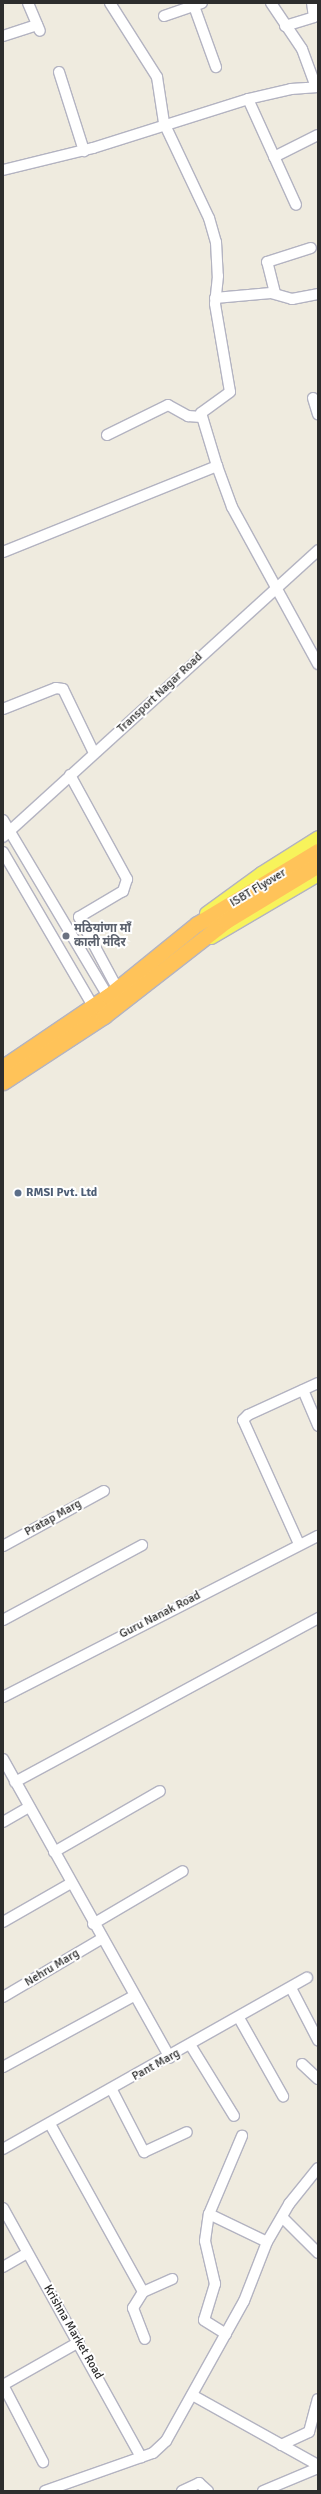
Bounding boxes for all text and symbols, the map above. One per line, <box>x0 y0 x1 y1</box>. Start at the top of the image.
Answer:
street label: Transport Nagar Road <box>115 650 205 736</box>
street label: ISBT Flyover <box>227 866 289 910</box>
place label: मठियांणा माँ काली मंदिर <box>74 922 131 950</box>
marker: मठियांणा माँ काली मंदिर <box>61 931 71 941</box>
place label: RMSI Pvt. Ltd <box>26 1186 97 1200</box>
marker: RMSI Pvt. Ltd <box>13 1188 23 1198</box>
street label: Pratap Marg <box>22 1497 84 1539</box>
street label: Guru Nanak Road <box>117 1588 203 1642</box>
street label: Nehru Marg <box>22 1946 82 1990</box>
street label: Pant Marg <box>130 2046 182 2084</box>
street label: Krishna Market Road <box>40 2282 106 2382</box>

